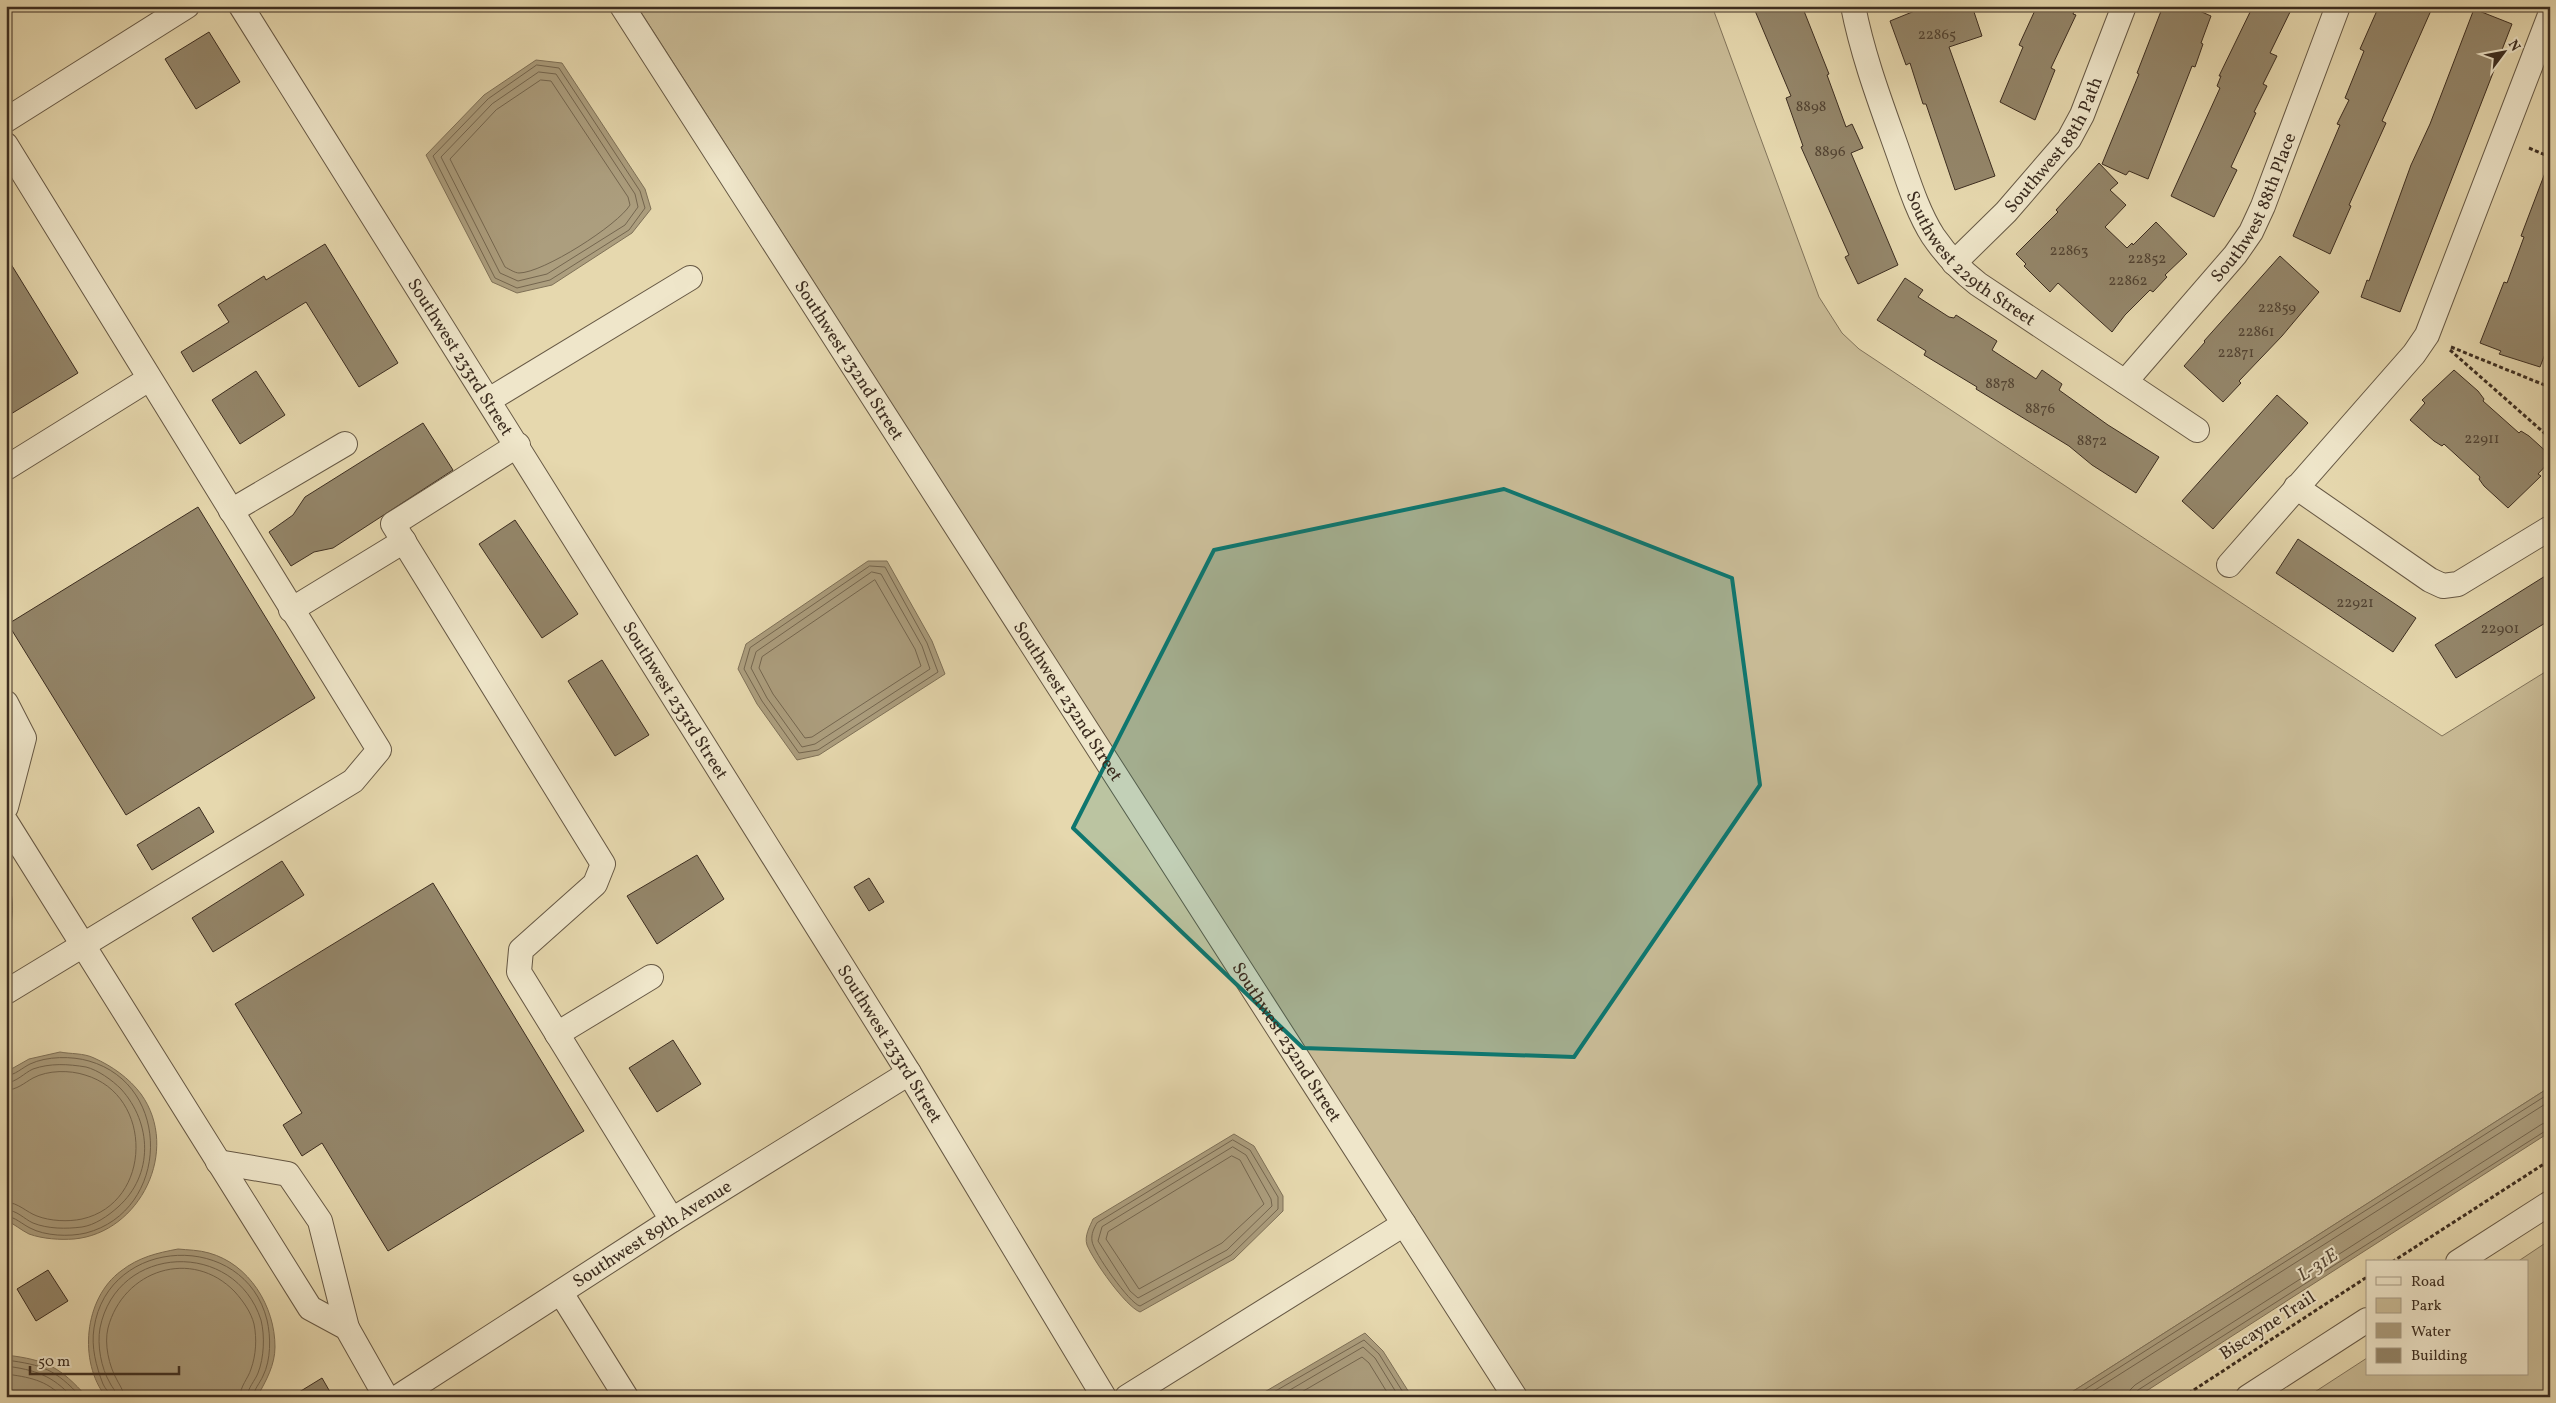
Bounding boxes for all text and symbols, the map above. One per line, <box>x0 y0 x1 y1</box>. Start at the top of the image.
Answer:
house number: 22865 <box>1918 25 1956 46</box>
north arrow <box>2478 28 2528 78</box>
text: N <box>2503 37 2525 55</box>
street label: Southwest 88th Path <box>1999 73 2110 219</box>
house number: 8898 <box>1796 97 1826 118</box>
street label: Southwest 88th Place <box>2206 130 2303 289</box>
house number: 8896 <box>1814 142 1846 163</box>
street label: Southwest 229th Street <box>1899 188 2040 333</box>
house number: 22863 <box>2050 241 2088 262</box>
house number: 22852 <box>2128 249 2166 270</box>
house number: 22862 <box>2108 271 2148 292</box>
street label: Southwest 233rd Street <box>401 274 518 441</box>
street label: Southwest 232nd Street <box>787 276 909 446</box>
house number: 22859 <box>2258 298 2296 319</box>
house number: 22861 <box>2237 322 2275 343</box>
house number: 22871 <box>2218 343 2254 364</box>
house number: 8878 <box>1985 374 2015 395</box>
house number: 8876 <box>2025 399 2055 420</box>
house number: 22911 <box>2464 429 2500 450</box>
house number: 8872 <box>2077 431 2107 452</box>
house number: 22921 <box>2336 593 2374 614</box>
street label: Southwest 233rd Street <box>615 617 733 785</box>
street label: Southwest 232nd Street <box>1006 617 1128 787</box>
house number: 22901 <box>2481 619 2519 640</box>
street label: Southwest 232nd Street <box>1225 958 1346 1128</box>
street label: Southwest 233rd Street <box>830 960 947 1128</box>
street label: Southwest 89th Avenue <box>568 1175 737 1295</box>
water label: L-31E <box>2293 1242 2344 1288</box>
legend <box>2366 1260 2528 1376</box>
text: Road <box>2411 1272 2445 1293</box>
street label: Biscayne Trail <box>2215 1286 2321 1367</box>
text: Park <box>2411 1296 2442 1317</box>
text: Water <box>2411 1322 2451 1343</box>
scale bar <box>30 1343 179 1375</box>
text: Building <box>2411 1346 2468 1367</box>
text: 50 m <box>38 1352 70 1373</box>

